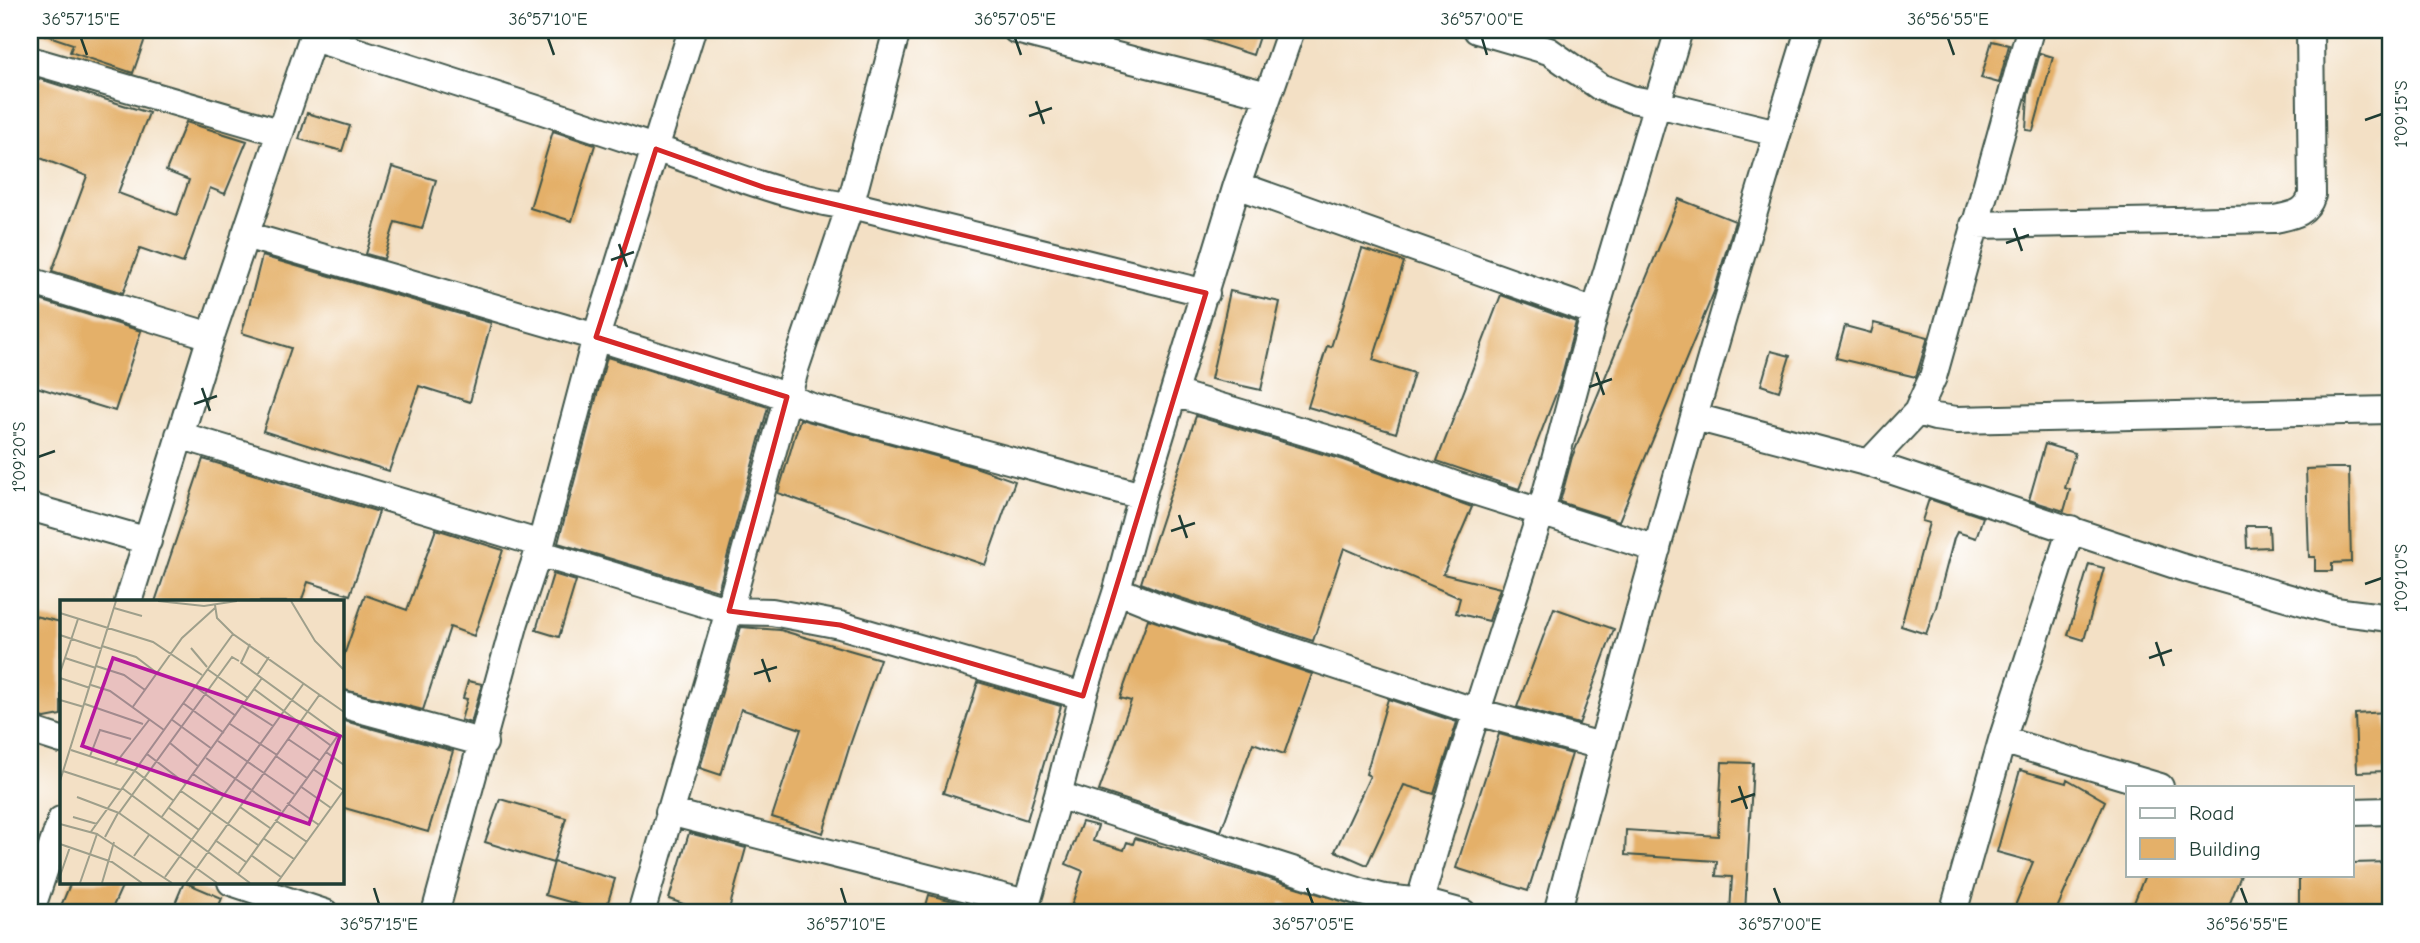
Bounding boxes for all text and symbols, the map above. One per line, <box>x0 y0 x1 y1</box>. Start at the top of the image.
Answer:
text: 36°57'15"E <box>42 9 120 30</box>
text: 36°57'10"E <box>508 9 588 30</box>
text: 36°57'05"E <box>974 9 1056 30</box>
text: 36°57'00"E <box>1441 9 1524 30</box>
text: 36°56'55"E <box>1907 9 1989 30</box>
text: 1°09'15"S <box>2391 80 2412 148</box>
text: 1°09'20"S <box>9 421 30 492</box>
text: 1°09'10"S <box>2391 544 2412 612</box>
inset map <box>60 600 343 884</box>
legend <box>2126 786 2354 876</box>
text: Road <box>2189 801 2234 825</box>
text: Building <box>2189 837 2261 861</box>
text: 36°57'15"E <box>340 914 418 935</box>
text: 36°57'10"E <box>806 914 886 935</box>
text: 36°57'05"E <box>1272 914 1354 935</box>
text: 36°57'00"E <box>1739 914 1822 935</box>
text: 36°56'55"E <box>2206 914 2288 935</box>

